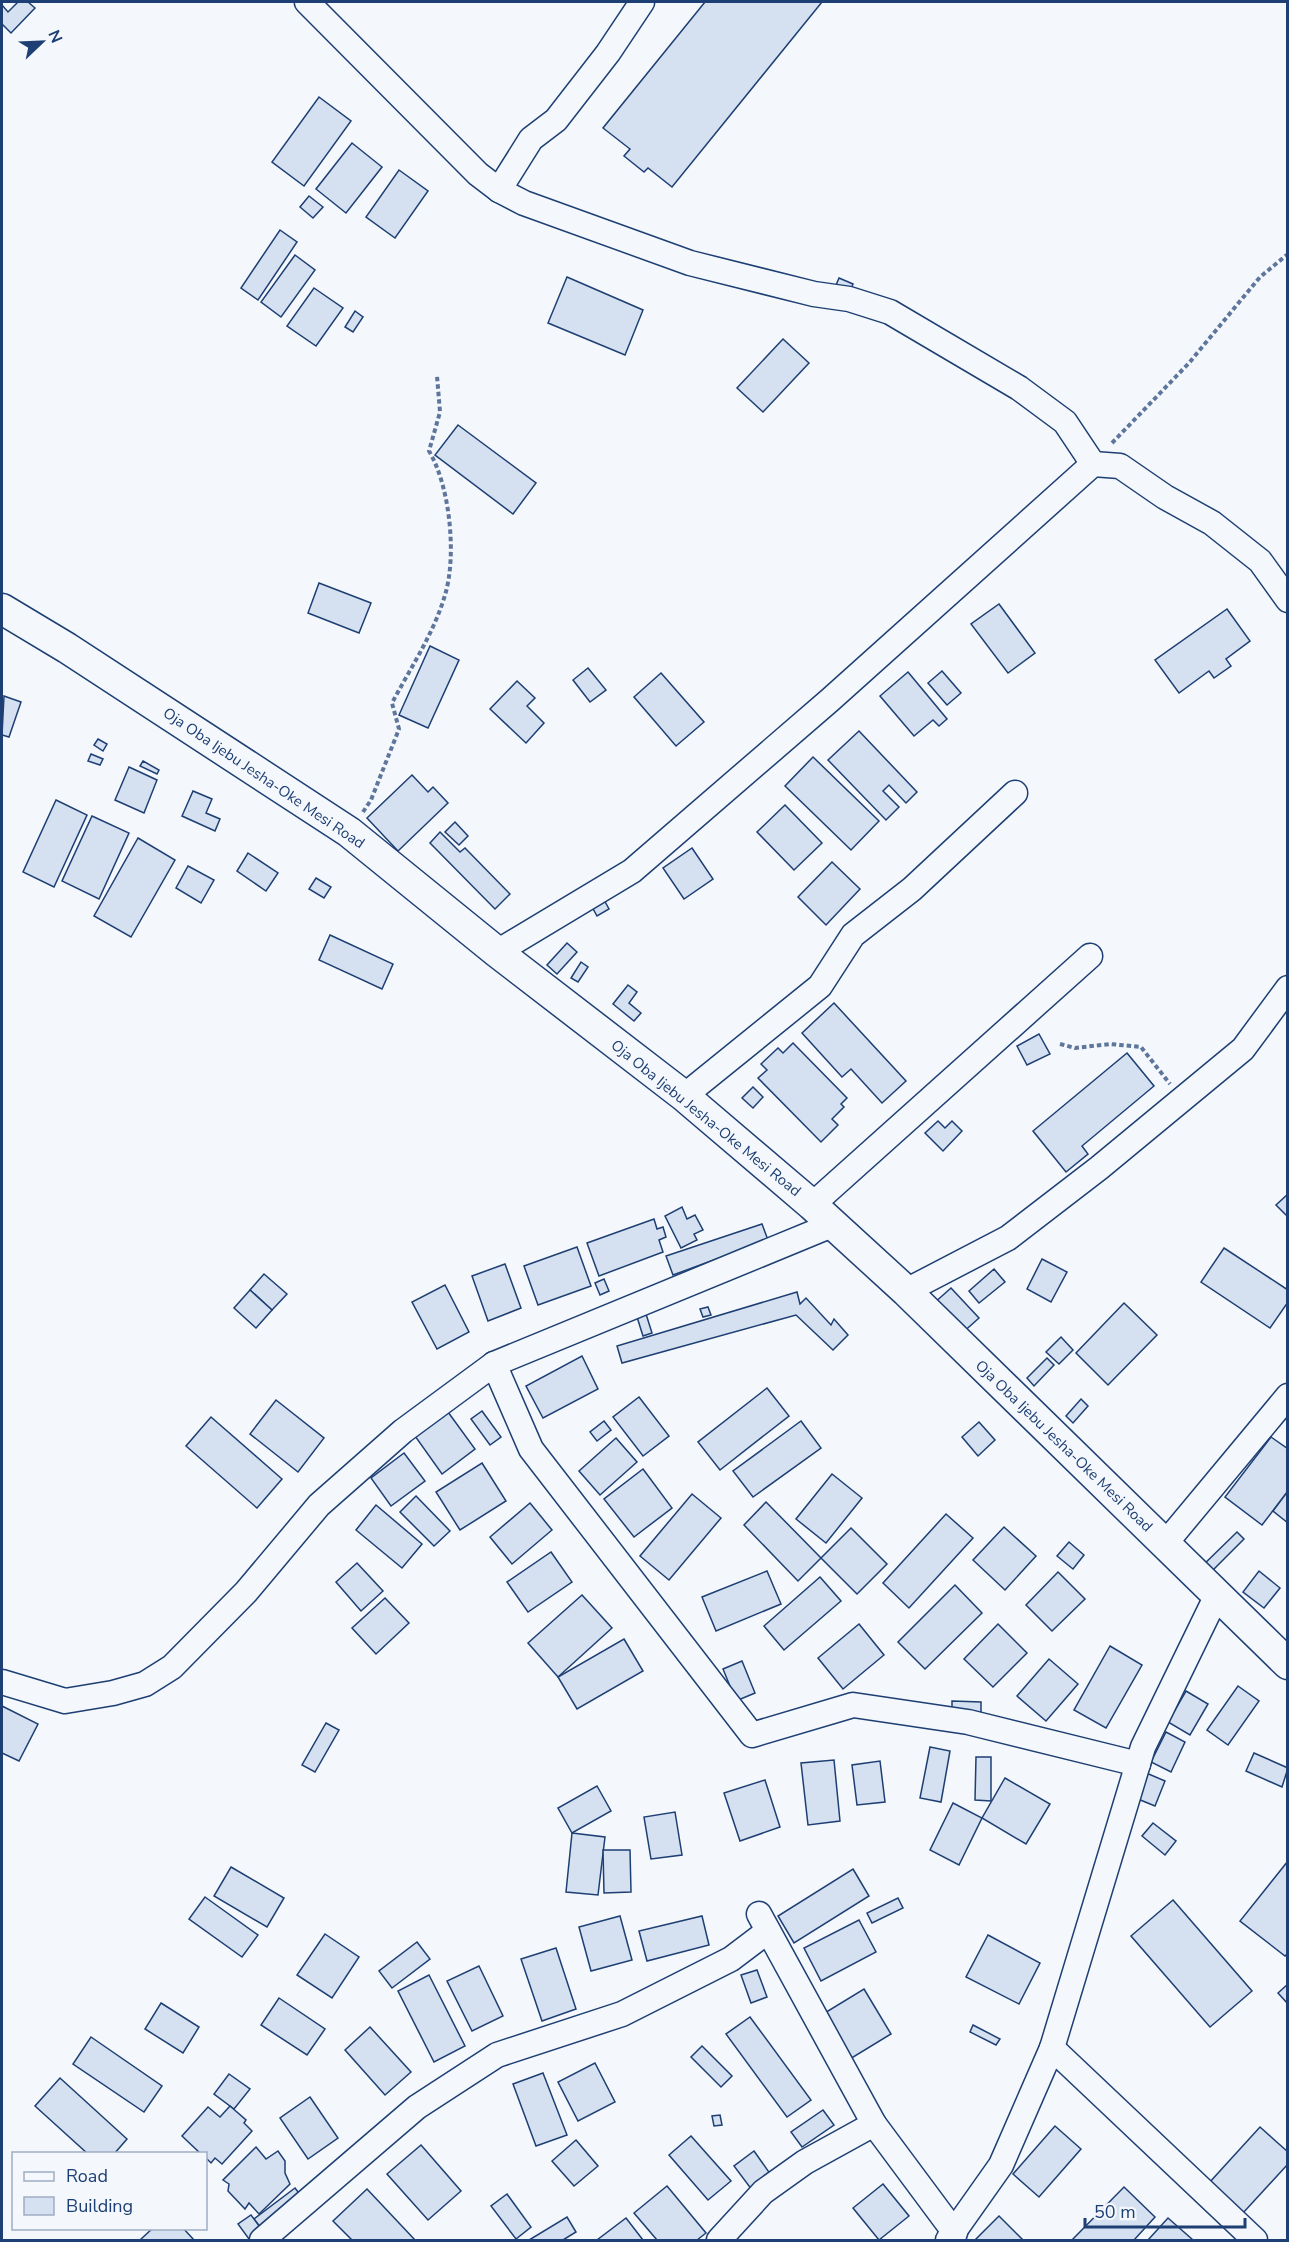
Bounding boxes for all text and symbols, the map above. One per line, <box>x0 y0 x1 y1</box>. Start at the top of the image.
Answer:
north arrow <box>12 12 72 72</box>
text: N <box>42 27 67 46</box>
street label: Oja Oba Ijebu Jesha-Oke Mesi Road <box>159 703 369 853</box>
street label: Oja Oba Ijebu Jesha-Oke Mesi Road <box>607 1035 805 1201</box>
street label: Oja Oba Ijebu Jesha-Oke Mesi Road <box>971 1356 1157 1536</box>
legend <box>12 2152 207 2230</box>
text: Road <box>66 2164 108 2188</box>
scale bar <box>1085 2191 1246 2229</box>
text: Building <box>66 2194 133 2218</box>
text: 50 m <box>1094 2200 1136 2224</box>

